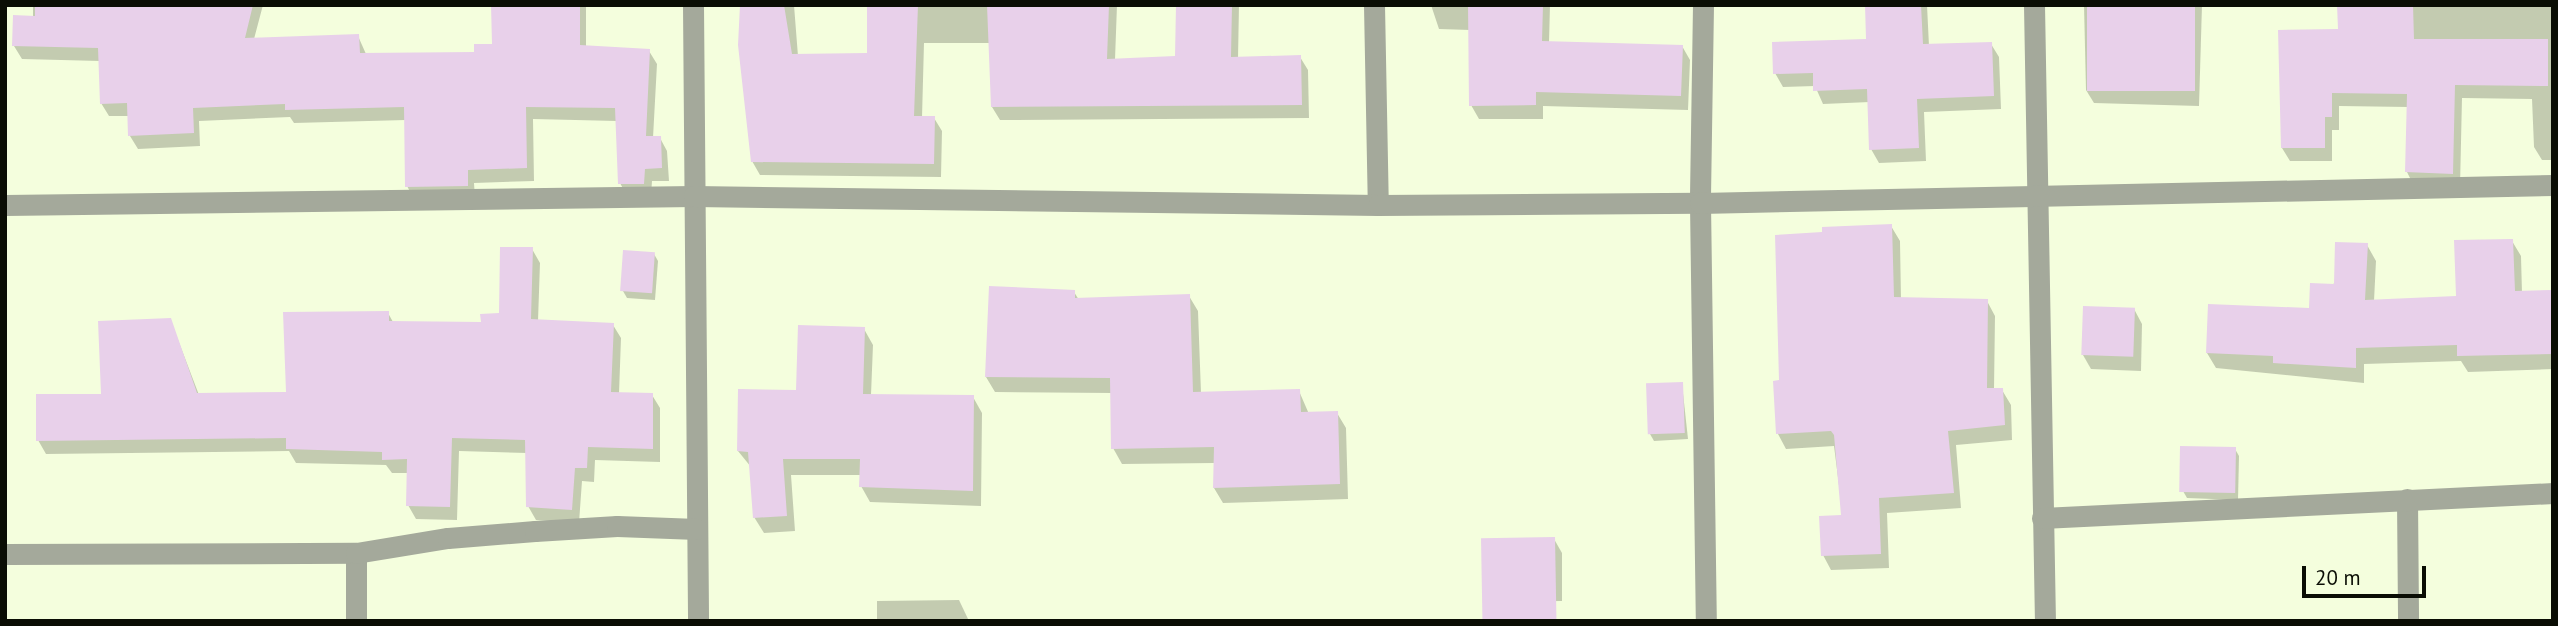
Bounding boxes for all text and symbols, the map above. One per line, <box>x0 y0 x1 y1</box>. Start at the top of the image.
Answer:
scale bar <box>2306 552 2430 596</box>
text: 20 m <box>2315 564 2361 591</box>

